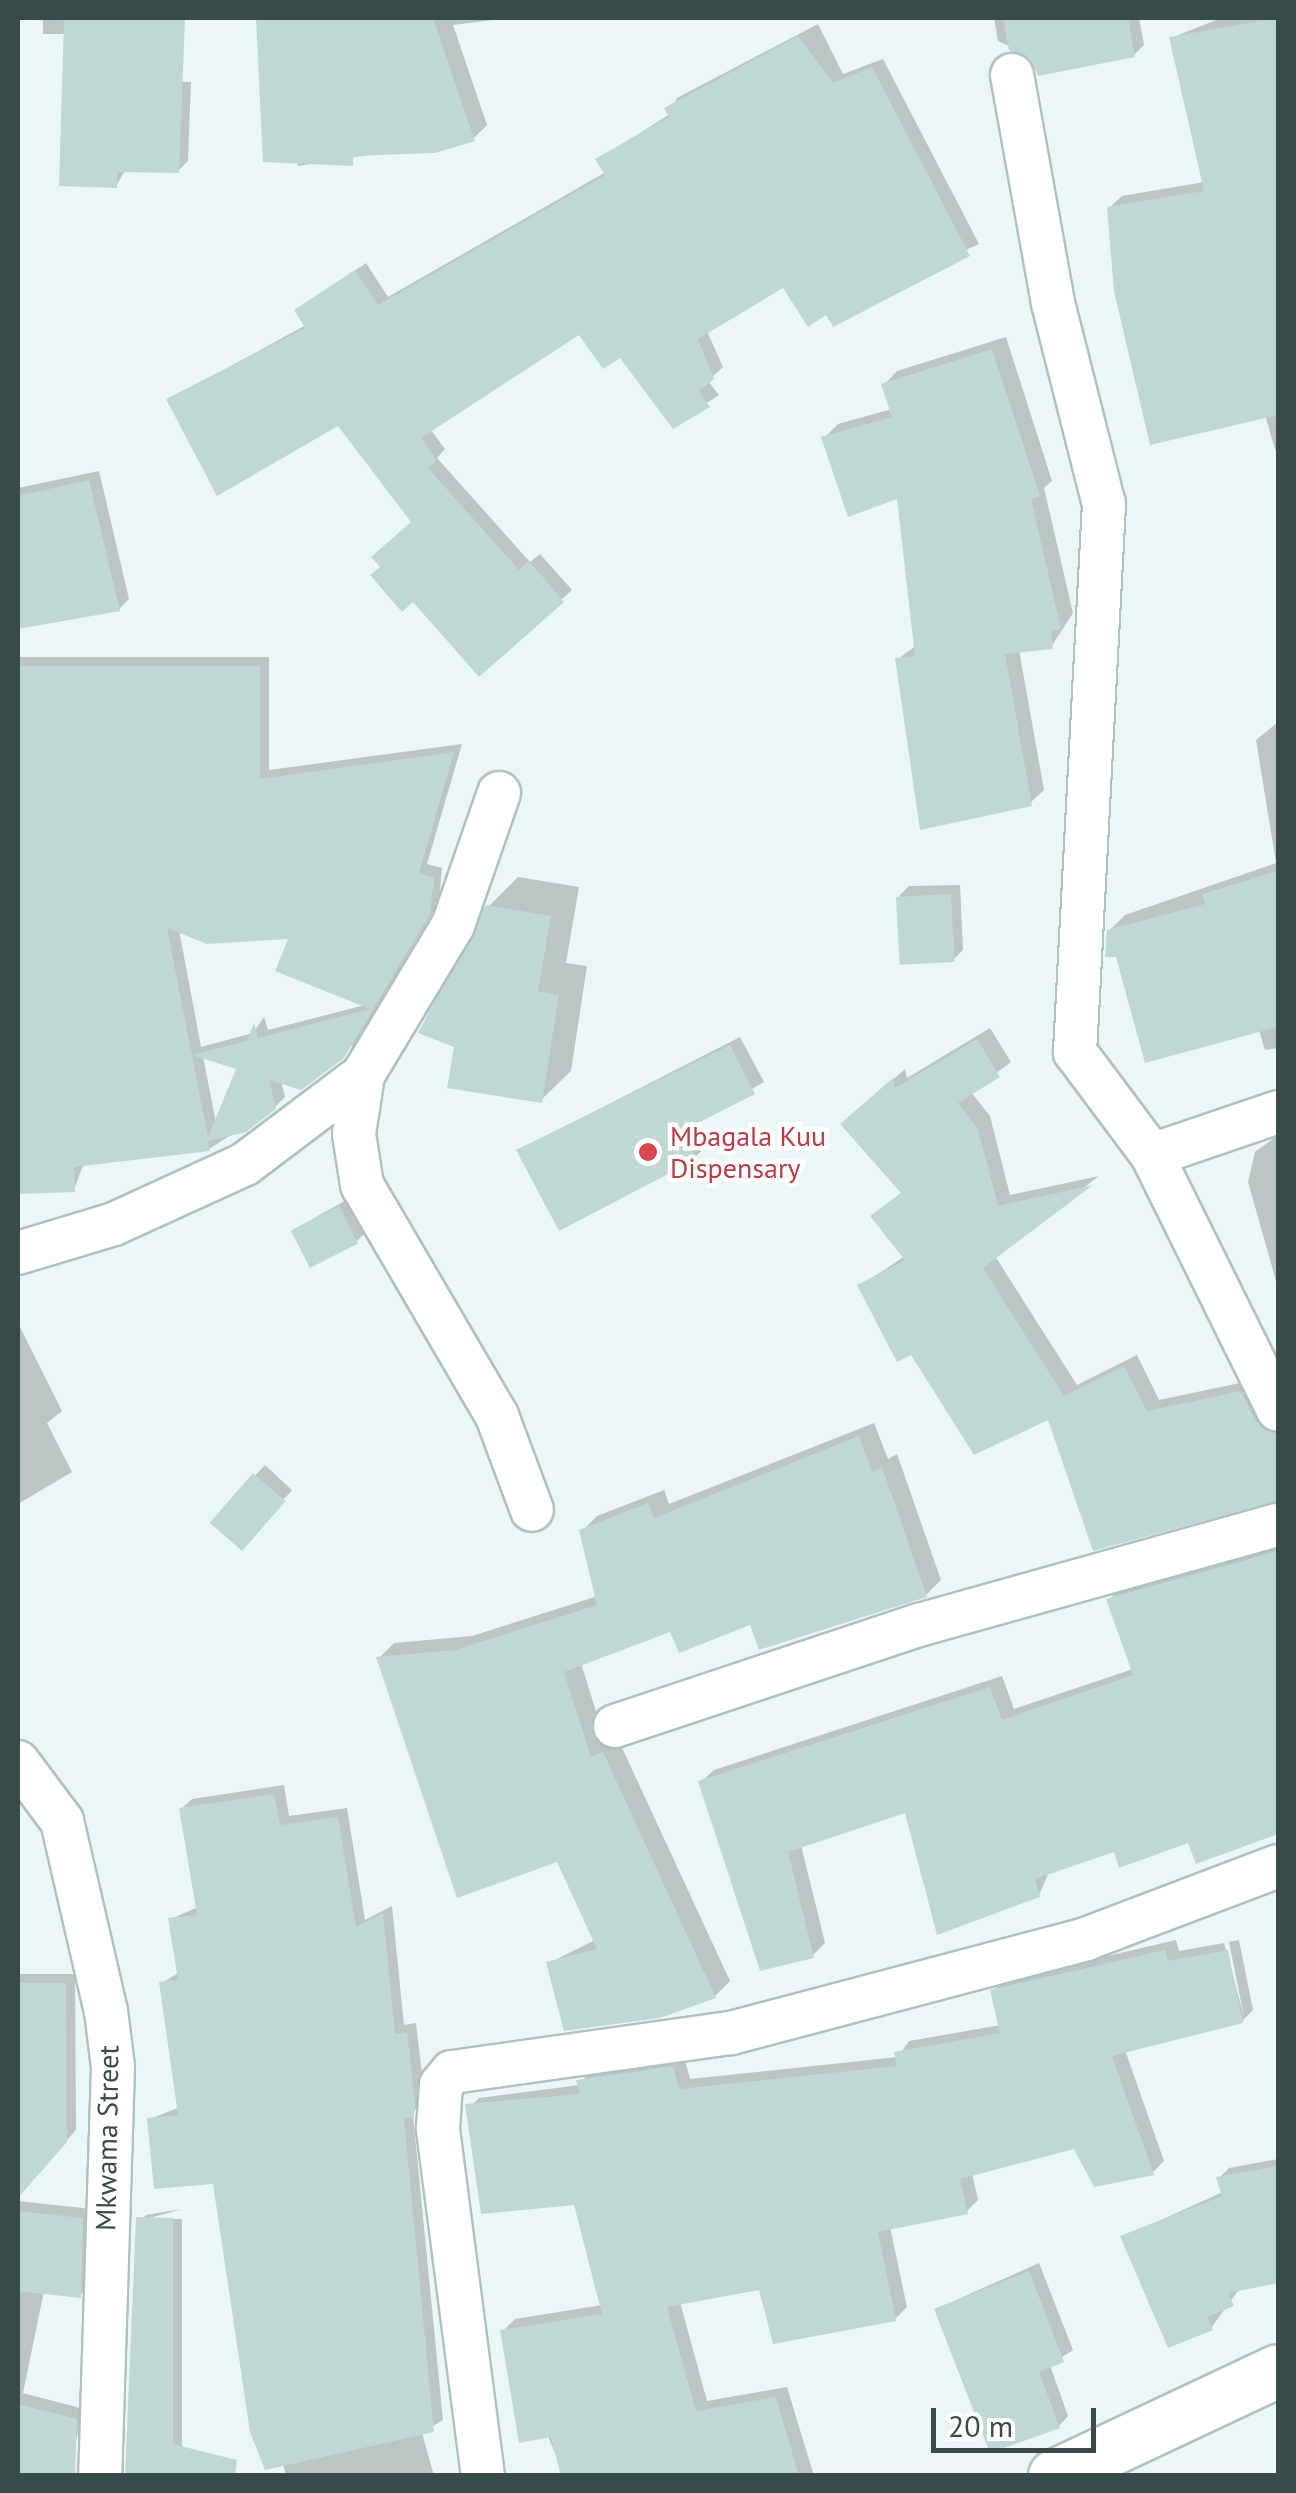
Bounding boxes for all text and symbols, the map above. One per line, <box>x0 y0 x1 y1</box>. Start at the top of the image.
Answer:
place label: Mbagala Kuu Dispensary <box>670 1119 826 1185</box>
marker: Mbagala Kuu Dispensary <box>635 1139 661 1165</box>
street label: Mkwama Street <box>89 2045 125 2231</box>
scale bar <box>936 2388 1101 2450</box>
text: 20 m <box>948 2406 1013 2445</box>

